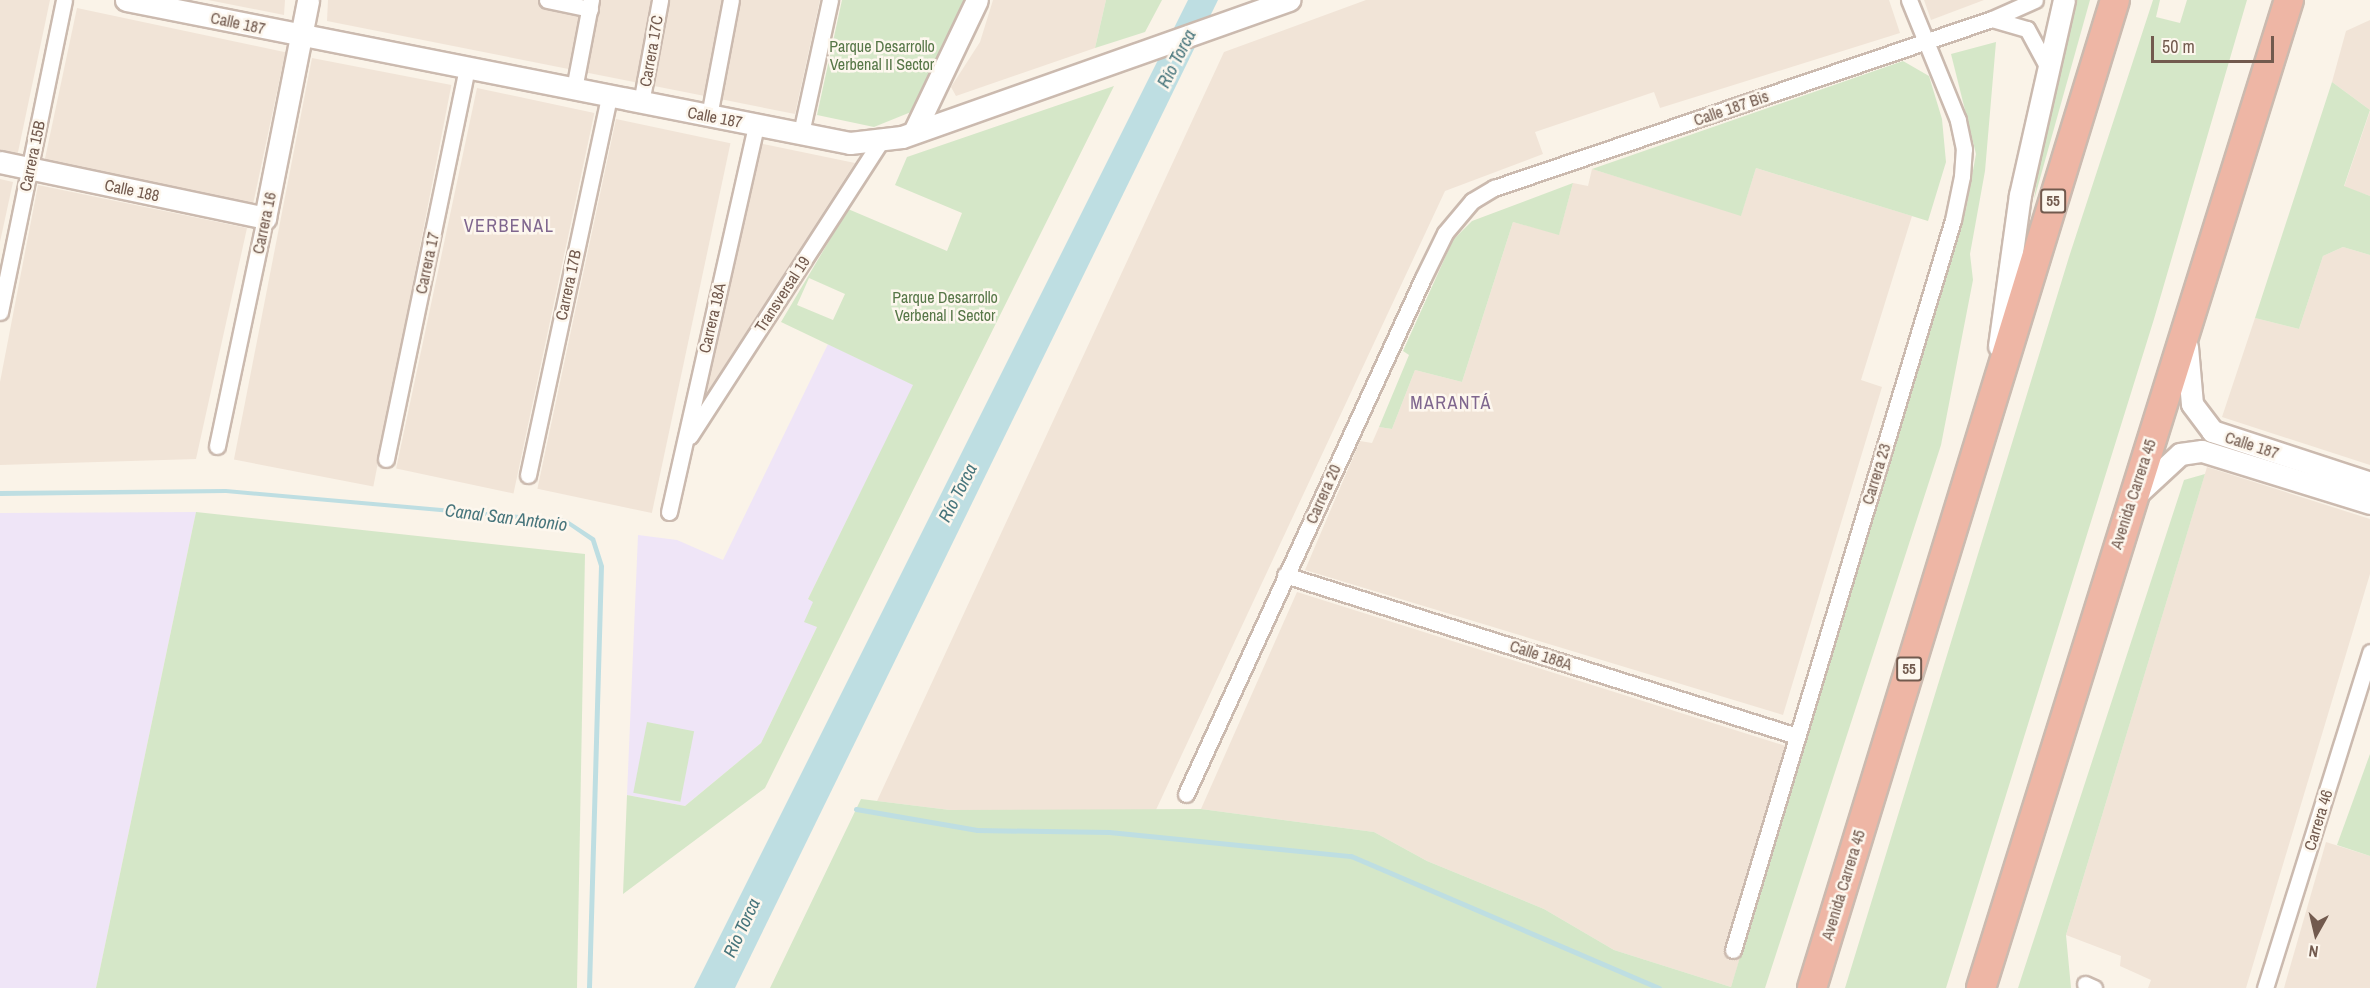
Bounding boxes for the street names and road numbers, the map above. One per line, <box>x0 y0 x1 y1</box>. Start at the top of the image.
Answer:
street label: Calle 187 <box>209 8 267 38</box>
street label: Carrera 17C <box>635 14 667 88</box>
street label: Calle 187 Bis <box>1691 86 1771 130</box>
street label: Calle 187 <box>686 102 744 132</box>
street label: Carrera 15B <box>15 119 49 193</box>
street label: Calle 188 <box>103 175 161 205</box>
road number: 55 <box>2040 189 2066 213</box>
street label: Carrera 16 <box>248 190 280 256</box>
street label: Carrera 17 <box>411 230 443 296</box>
street label: Carrera 17B <box>551 248 585 322</box>
street label: Transversal 19 <box>750 253 814 335</box>
street label: Carrera 18A <box>695 281 729 355</box>
street label: Calle 187 <box>2223 427 2281 463</box>
street label: Avenida Carrera 45 <box>2106 437 2160 551</box>
street label: Carrera 23 <box>1858 441 1894 507</box>
street label: Carrera 20 <box>1301 461 1345 527</box>
street label: Calle 188A <box>1508 636 1574 674</box>
road number: 55 <box>1896 657 1922 681</box>
street label: Carrera 46 <box>2300 787 2336 853</box>
street label: Avenida Carrera 45 <box>1817 828 1869 942</box>

